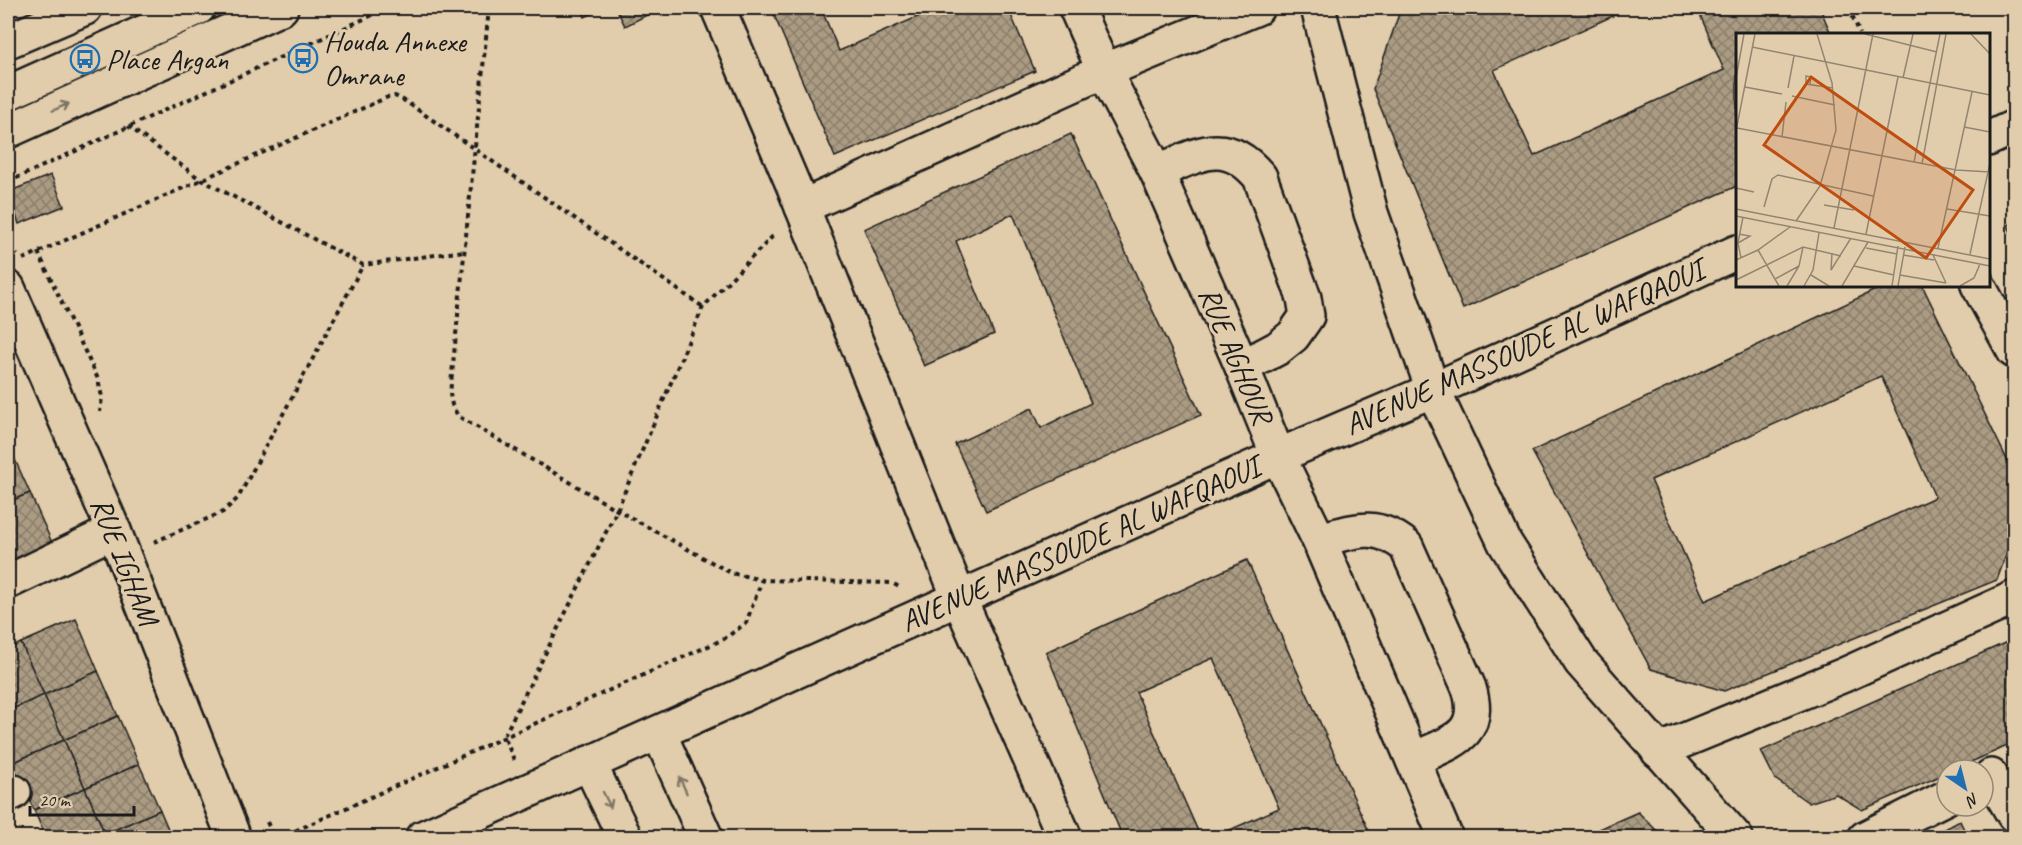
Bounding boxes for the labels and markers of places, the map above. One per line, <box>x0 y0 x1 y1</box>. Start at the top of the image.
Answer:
place label: Houda Annexe Omrane <box>324 22 468 94</box>
place label: Place Argan <box>106 40 229 78</box>
bus stop icon: Houda Annexe Omrane <box>287 42 319 74</box>
bus stop icon: Place Argan <box>69 43 101 75</box>

